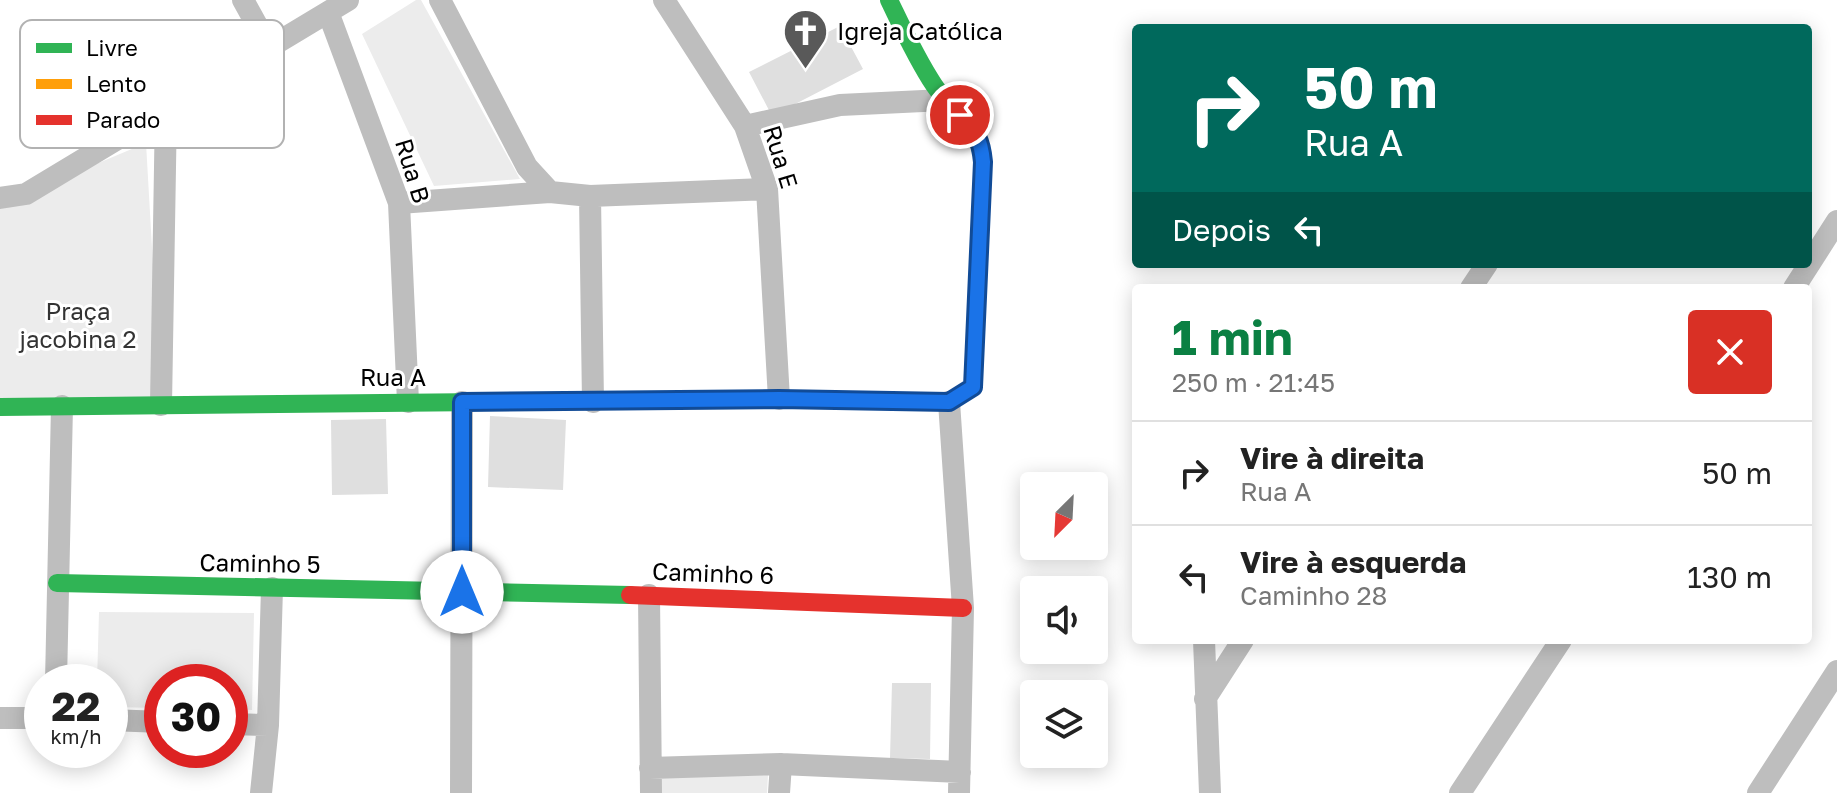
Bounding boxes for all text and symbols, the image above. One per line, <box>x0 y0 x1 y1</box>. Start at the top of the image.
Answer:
church icon: Igreja Católica <box>782 8 830 71</box>
place label: Igreja Católica <box>837 16 1003 45</box>
legend <box>20 20 284 148</box>
text: Livre <box>86 34 138 61</box>
text: 50 m <box>1304 53 1438 120</box>
icon: right <box>1172 56 1276 160</box>
text: Lento <box>86 70 146 97</box>
pin <box>926 81 994 149</box>
icon: arrive <box>938 93 982 137</box>
text: Parado <box>86 106 160 133</box>
street label: Rua E <box>758 121 805 192</box>
text: Rua A <box>1304 121 1403 164</box>
street label: Rua B <box>390 135 437 206</box>
icon: left <box>1287 208 1331 252</box>
text: Depois <box>1172 212 1271 248</box>
park label: Praça jacobina 2 <box>19 296 136 353</box>
text: 1 min <box>1172 308 1293 366</box>
button: close <box>1688 310 1772 394</box>
street label: Rua A <box>360 362 426 391</box>
text: 250 m · 21:45 <box>1172 367 1335 398</box>
text: Vire à direita <box>1240 440 1424 476</box>
icon: right <box>1172 451 1216 495</box>
text: 50 m <box>1702 455 1772 491</box>
north arrow <box>1020 472 1108 560</box>
map controls <box>1020 472 1108 768</box>
text: Rua A <box>1240 476 1312 507</box>
text: Vire à esquerda <box>1240 544 1466 580</box>
street label: Caminho 5 <box>199 547 321 578</box>
position arrow <box>420 550 504 634</box>
icon: left <box>1172 555 1216 599</box>
street label: Caminho 6 <box>652 556 775 589</box>
text: 130 m <box>1687 559 1772 595</box>
button: sound <box>1020 576 1108 664</box>
text: Caminho 28 <box>1240 580 1387 611</box>
speed limit sign: 30 <box>144 664 248 768</box>
button: layers <box>1020 680 1108 768</box>
text: 22 <box>52 682 100 730</box>
text: km/h <box>51 724 101 748</box>

